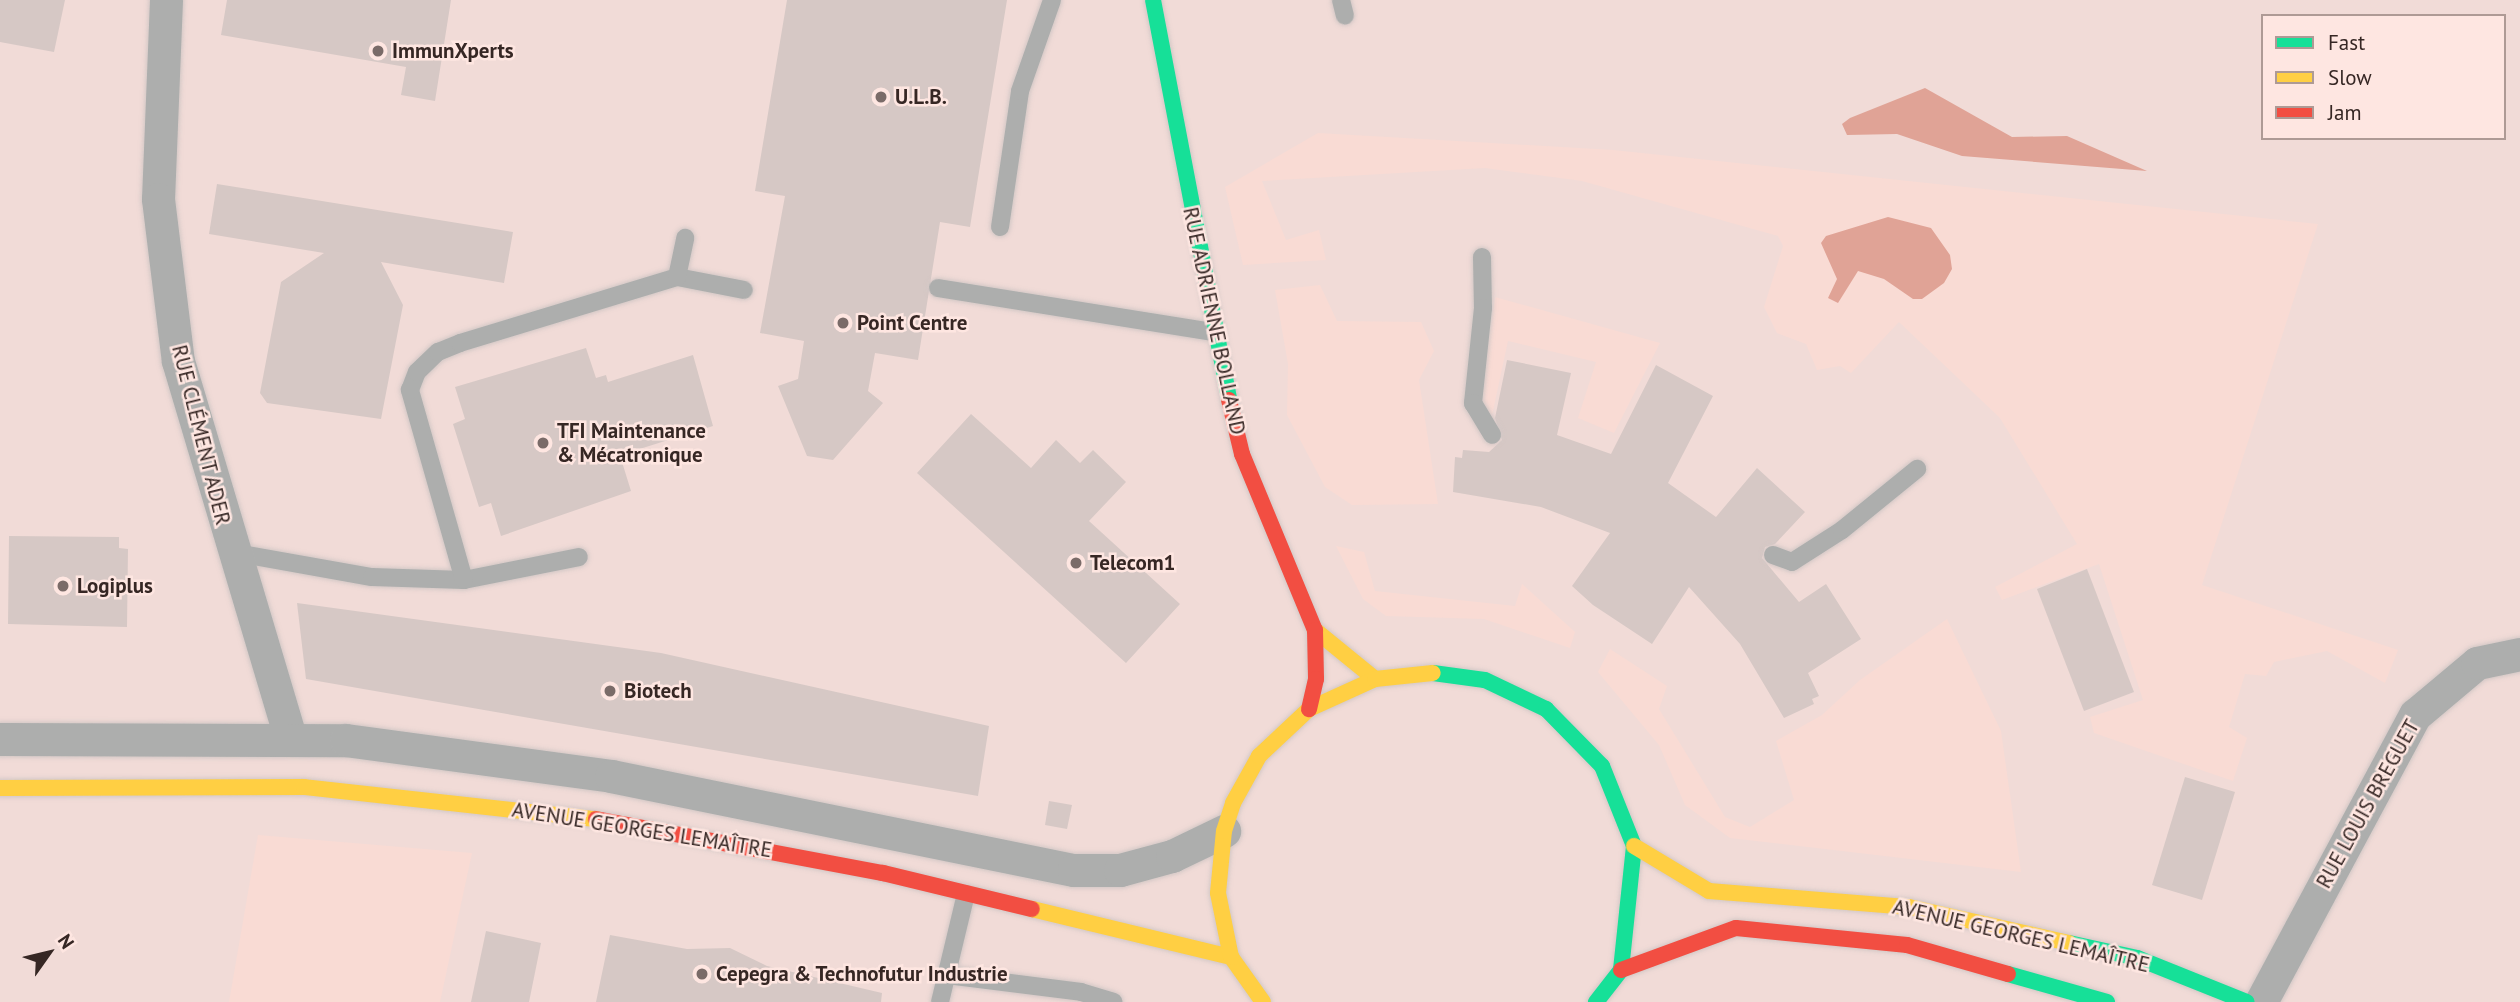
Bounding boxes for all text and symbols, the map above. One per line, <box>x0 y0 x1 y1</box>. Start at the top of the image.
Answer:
legend <box>2261 14 2506 140</box>
text: Fast <box>2328 29 2365 56</box>
place label: ImmunXperts <box>392 38 514 64</box>
marker: ImmunXperts <box>370 43 386 59</box>
text: Slow <box>2328 64 2372 91</box>
place label: U.L.B. <box>895 84 947 110</box>
marker: U.L.B. <box>873 89 889 105</box>
text: Jam <box>2328 99 2362 126</box>
street label: RUE ADRIENNE BOLLAND <box>1177 205 1251 437</box>
place label: Point Centre <box>857 310 968 336</box>
marker: Point Centre <box>835 315 851 331</box>
street label: RUE CLÉMENT ADER <box>166 342 236 528</box>
place label: TFI Maintenance & Mécatronique <box>557 418 706 468</box>
marker: TFI Maintenance & Mécatronique <box>535 435 551 451</box>
place label: Telecom1 <box>1090 550 1175 576</box>
marker: Telecom1 <box>1068 555 1084 571</box>
place label: Logiplus <box>77 573 153 599</box>
marker: Logiplus <box>55 578 71 594</box>
place label: Biotech <box>624 678 692 704</box>
marker: Biotech <box>602 683 618 699</box>
street label: RUE LOUIS BREGUET <box>2311 715 2425 893</box>
street label: AVENUE GEORGES LEMAÎTRE <box>510 797 774 863</box>
street label: AVENUE GEORGES LEMAÎTRE <box>1890 894 2152 978</box>
north arrow <box>14 918 84 988</box>
text: N <box>53 929 80 953</box>
place label: Cepegra & Technofutur Industrie <box>716 961 1008 987</box>
marker: Cepegra & Technofutur Industrie <box>694 966 710 982</box>

